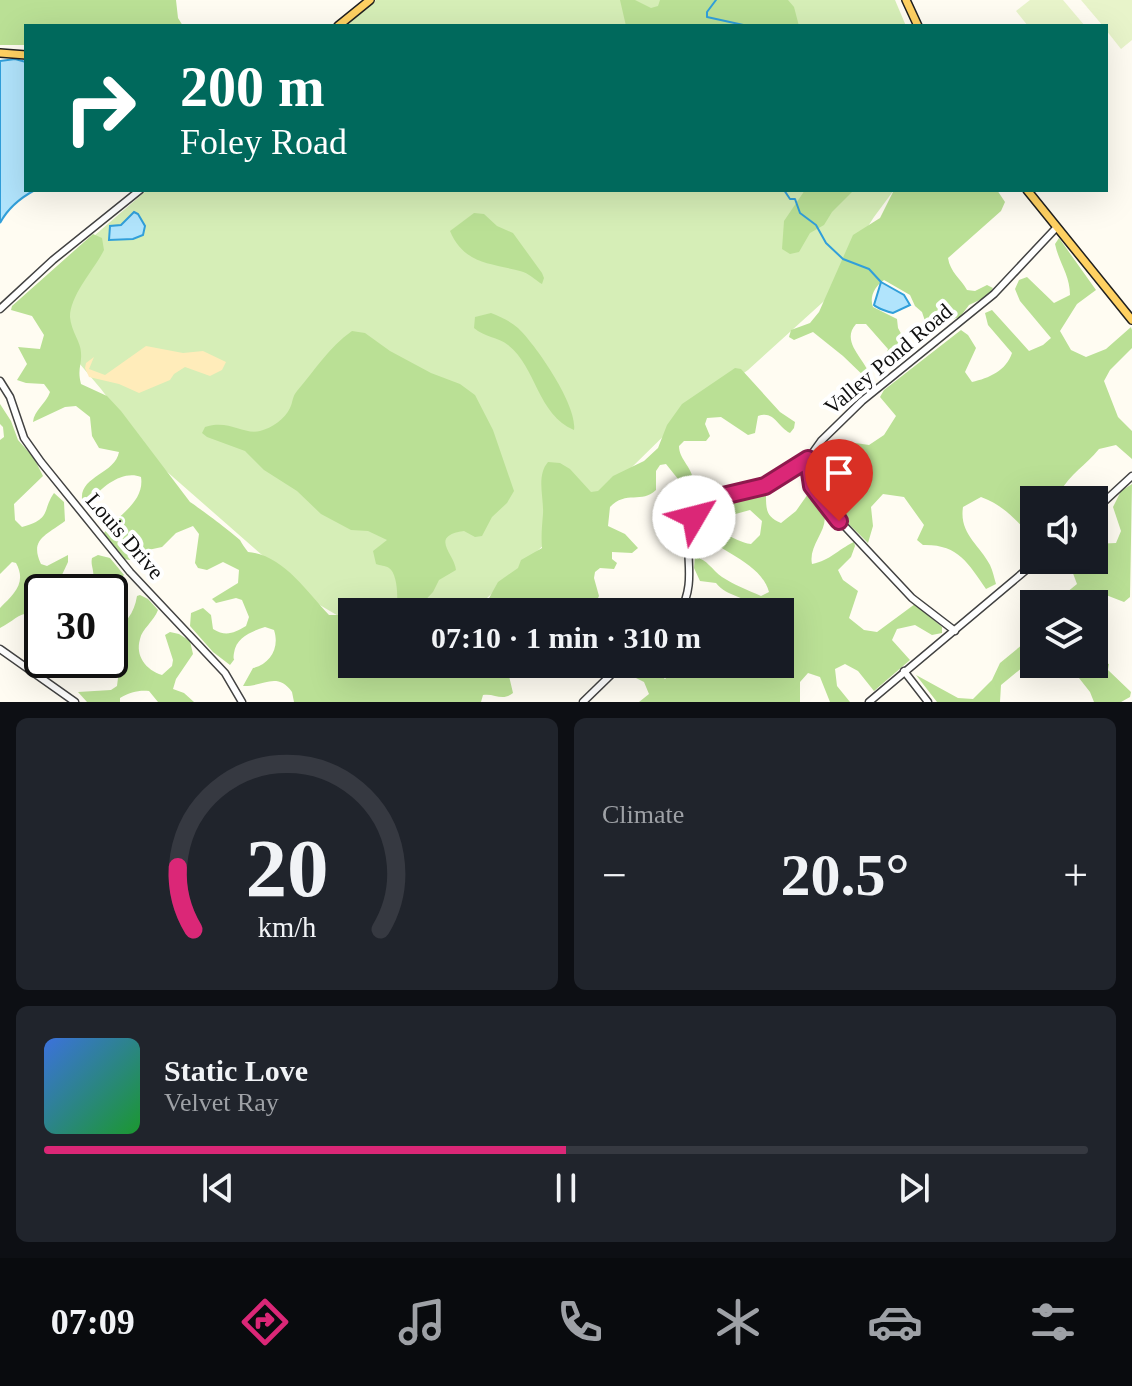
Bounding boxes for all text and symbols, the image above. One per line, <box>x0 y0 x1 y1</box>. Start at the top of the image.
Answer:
icon: right <box>48 56 152 160</box>
text: 200 m <box>180 56 325 118</box>
text: Foley Road <box>180 122 347 162</box>
street label: Valley Pond Road <box>819 298 957 420</box>
pin <box>805 439 873 521</box>
icon: arrive <box>817 451 861 495</box>
position arrow <box>652 475 736 559</box>
map controls <box>1020 486 1108 678</box>
button: sound <box>1020 486 1108 574</box>
street label: Louis Drive <box>81 488 169 584</box>
speed limit sign: 30 <box>24 574 128 678</box>
button: layers <box>1020 590 1108 678</box>
text: 07:10 · 1 min · 310 m <box>431 621 701 654</box>
text: Climate <box>602 800 684 829</box>
text: 20 <box>245 822 329 914</box>
text: 20.5° <box>781 842 910 908</box>
text: − <box>602 851 627 900</box>
text: + <box>1063 851 1088 900</box>
text: km/h <box>258 912 316 943</box>
text: Static Love <box>164 1054 308 1087</box>
text: Velvet Ray <box>164 1088 279 1117</box>
icon: previous <box>196 1166 240 1210</box>
icon: pause <box>544 1166 588 1210</box>
icon: next <box>892 1166 936 1210</box>
icon: directions <box>237 1294 293 1350</box>
icon: music <box>394 1294 450 1350</box>
icon: phone <box>552 1294 608 1350</box>
icon: climate <box>710 1294 766 1350</box>
icon: car <box>867 1294 923 1350</box>
icon: filters <box>1025 1294 1081 1350</box>
text: 07:09 <box>51 1302 135 1342</box>

